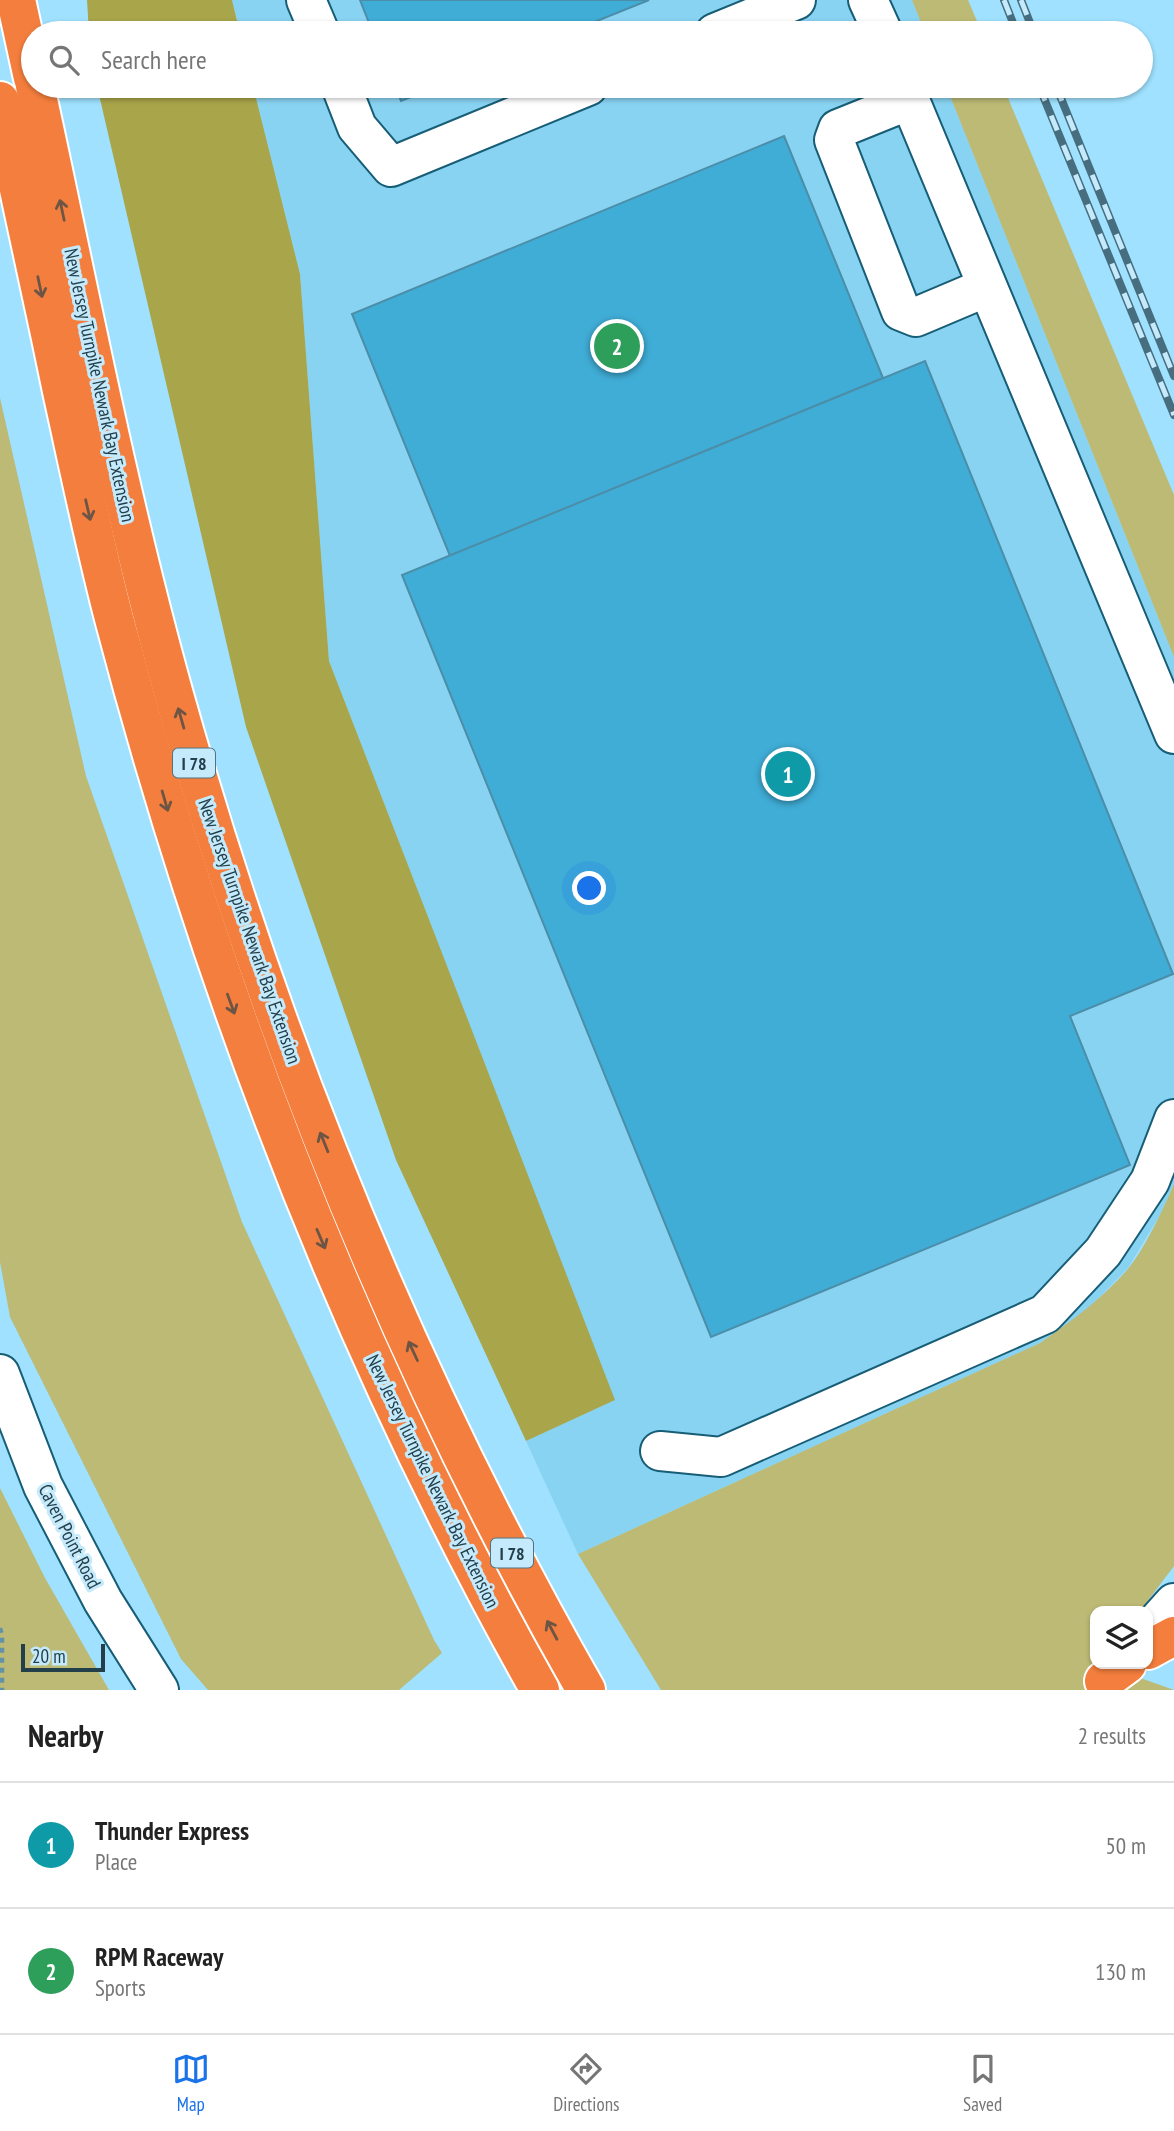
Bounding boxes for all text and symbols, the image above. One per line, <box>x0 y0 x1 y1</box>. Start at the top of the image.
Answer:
search box <box>21 21 1153 98</box>
icon: search <box>45 41 83 79</box>
text: Search here <box>101 43 207 76</box>
one-way arrow <box>54 199 68 222</box>
street label: New Jersey Turnpike Newark Bay Extension <box>59 246 141 524</box>
one-way arrow <box>34 275 48 298</box>
pin: 2 <box>594 320 640 372</box>
one-way arrow <box>82 498 96 521</box>
one-way arrow <box>173 707 186 729</box>
road number: I 78 <box>173 748 215 778</box>
pin: 1 <box>765 748 811 800</box>
one-way arrow <box>159 789 172 811</box>
street label: New Jersey Turnpike Newark Bay Extension <box>193 795 307 1067</box>
your location <box>572 871 606 905</box>
one-way arrow <box>226 992 238 1014</box>
one-way arrow <box>317 1131 330 1153</box>
one-way arrow <box>316 1228 329 1249</box>
one-way arrow <box>406 1341 420 1362</box>
street label: New Jersey Turnpike Newark Bay Extension <box>361 1350 505 1612</box>
street label: Caven Point Road <box>33 1480 107 1592</box>
road number: I 78 <box>491 1538 533 1568</box>
map controls <box>1090 1606 1153 1669</box>
button: layers <box>1090 1606 1153 1669</box>
one-way arrow <box>545 1621 559 1641</box>
scale bar <box>21 1641 105 1673</box>
text: 20 m <box>32 1644 66 1668</box>
text: Nearby <box>28 1716 103 1755</box>
text: 2 results <box>1078 1721 1146 1750</box>
text: Thunder Express <box>95 1814 249 1847</box>
text: 1 <box>46 1831 57 1860</box>
text: 50 m <box>1105 1831 1146 1860</box>
text: Place <box>95 1847 137 1876</box>
text: RPM Raceway <box>95 1940 223 1973</box>
text: 2 <box>46 1957 57 1986</box>
text: 130 m <box>1095 1957 1146 1986</box>
text: Sports <box>95 1973 146 2002</box>
tab: Map <box>172 2050 210 2116</box>
tab: Directions <box>553 2050 619 2116</box>
tab: Saved <box>963 2050 1002 2116</box>

